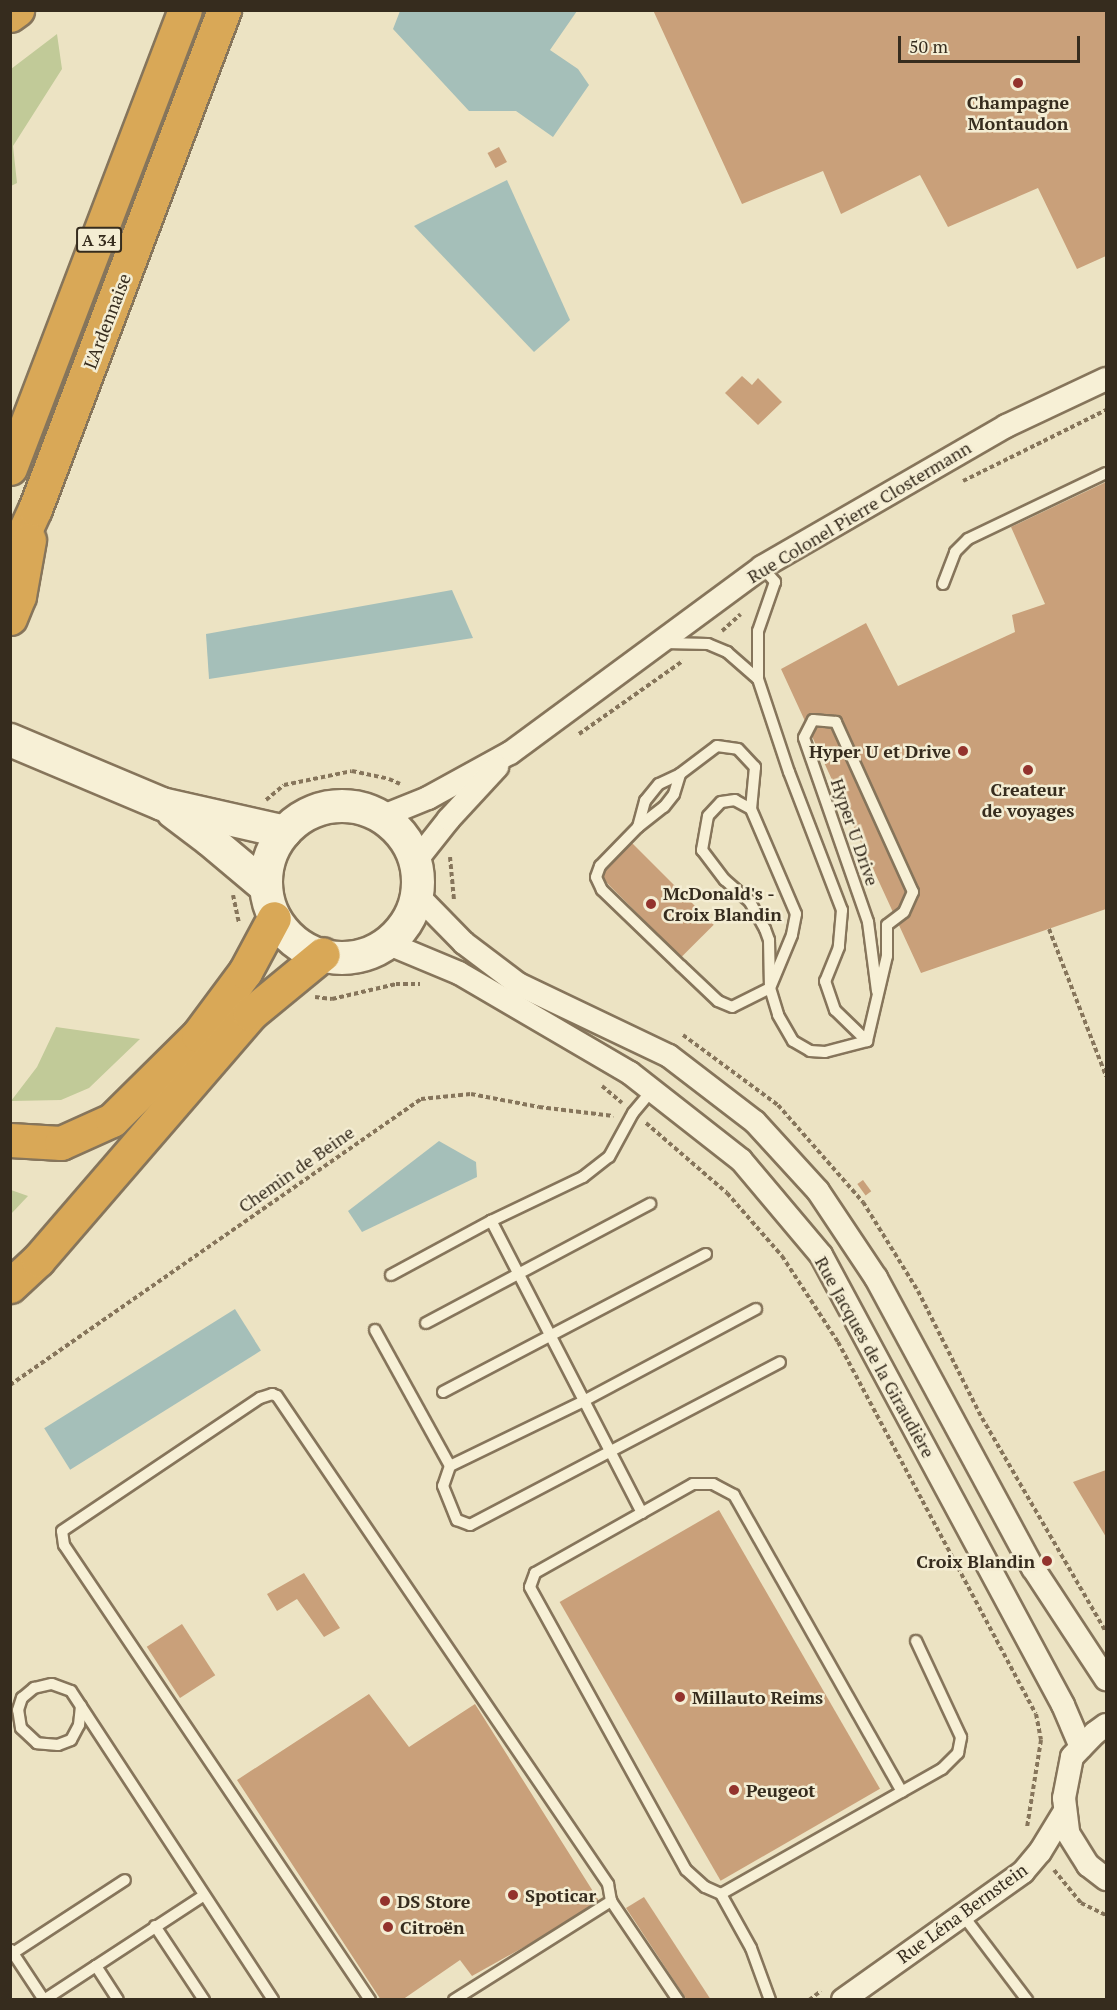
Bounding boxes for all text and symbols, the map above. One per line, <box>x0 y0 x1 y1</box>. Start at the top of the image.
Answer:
scale bar <box>901 24 1082 62</box>
text: 50 m <box>909 34 948 58</box>
marker: Champagne Montaudon <box>1011 76 1025 90</box>
place label: Champagne Montaudon <box>967 92 1069 134</box>
road number: A 34 <box>75 227 123 253</box>
street label: L'Ardennaise <box>79 270 135 372</box>
street label: Rue Colonel Pierre Clostermann <box>743 437 975 587</box>
place label: Hyper U et Drive <box>809 740 951 762</box>
marker: Hyper U et Drive <box>956 744 970 758</box>
marker: Createur de voyages <box>1021 763 1035 777</box>
street label: Hyper U Drive <box>827 775 883 889</box>
place label: Createur de voyages <box>982 779 1074 822</box>
place label: McDonald's - Croix Blandin <box>663 883 782 926</box>
marker: McDonald's - Croix Blandin <box>644 897 658 911</box>
street label: Chemin de Beine <box>234 1121 358 1217</box>
street label: Rue Jacques de la Giraudière <box>811 1253 939 1461</box>
place label: Croix Blandin <box>916 1550 1035 1572</box>
marker: Croix Blandin <box>1040 1554 1054 1568</box>
place label: Millauto Reims <box>692 1686 823 1708</box>
marker: Millauto Reims <box>673 1690 687 1704</box>
place label: Peugeot <box>746 1779 815 1801</box>
marker: Peugeot <box>727 1783 741 1797</box>
street label: Rue Léna Bernstein <box>893 1859 1031 1967</box>
place label: Spoticar <box>525 1884 596 1906</box>
marker: Spoticar <box>506 1888 520 1902</box>
place label: DS Store <box>397 1890 470 1912</box>
marker: DS Store <box>378 1894 392 1908</box>
place label: Citroën <box>400 1916 465 1938</box>
marker: Citroën <box>381 1920 395 1934</box>

